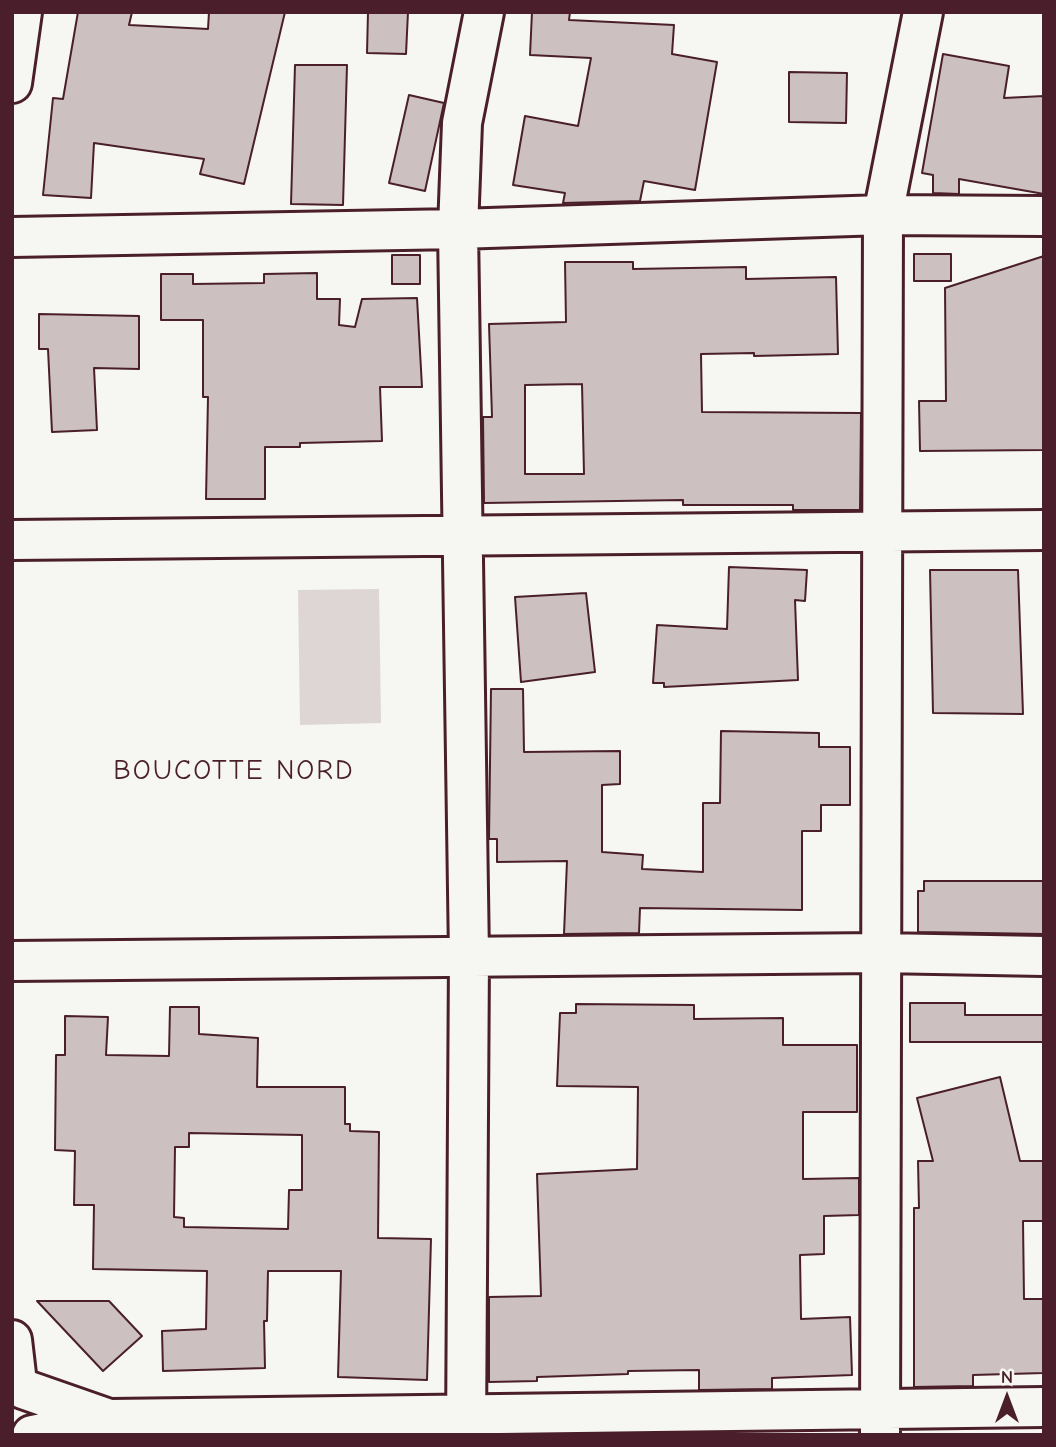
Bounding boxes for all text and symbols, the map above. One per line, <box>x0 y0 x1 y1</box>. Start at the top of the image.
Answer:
district label: BOUCOTTE NORD <box>115 754 353 788</box>
north arrow <box>972 1363 1042 1433</box>
text: N <box>1001 1366 1013 1388</box>

